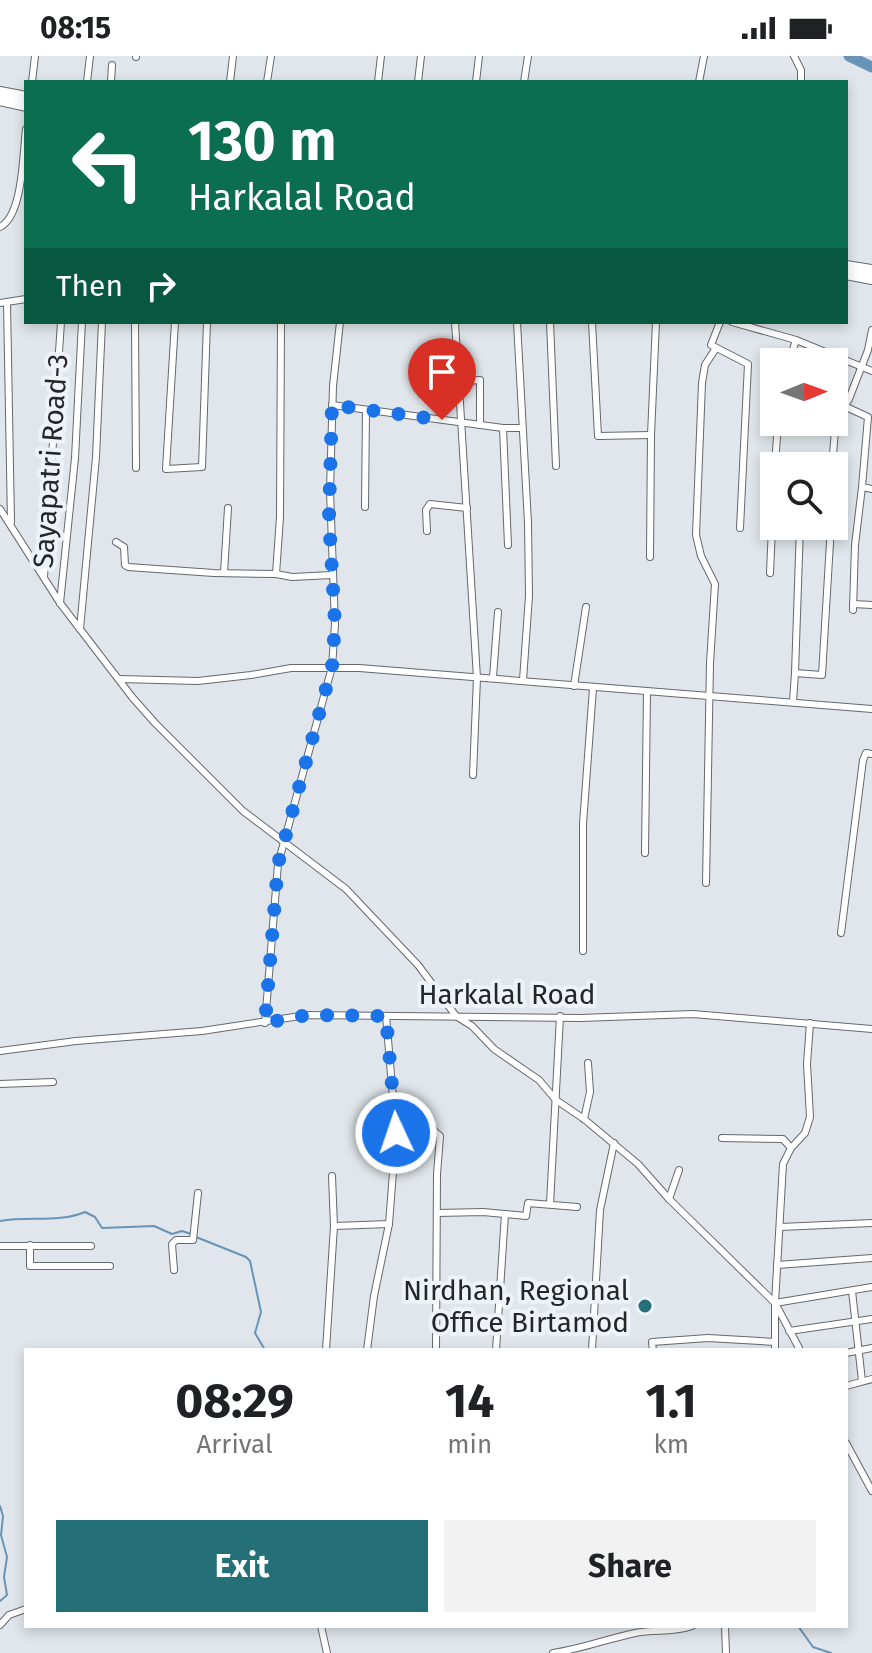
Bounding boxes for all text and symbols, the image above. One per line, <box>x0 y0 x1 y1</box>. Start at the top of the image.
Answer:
text: 08:15 <box>40 10 111 46</box>
text: 130 m <box>188 108 336 175</box>
icon: left <box>56 112 160 216</box>
text: Harkalal Road <box>188 176 416 220</box>
icon: right <box>139 264 183 308</box>
text: Then <box>56 268 123 304</box>
pin <box>408 338 476 420</box>
north arrow <box>760 348 848 436</box>
map controls <box>760 348 848 540</box>
icon: arrive <box>420 350 464 394</box>
street label: Sayapatri Road-3 <box>27 353 74 569</box>
button: search <box>760 452 848 540</box>
street label: Harkalal Road <box>418 978 596 1011</box>
position arrow <box>354 1091 438 1175</box>
place label: Nirdhan, Regional Office Birtamod <box>403 1274 629 1339</box>
marker: Nirdhan, Regional Office Birtamod <box>636 1297 654 1315</box>
text: 08:29 <box>175 1372 294 1430</box>
text: 14 <box>445 1372 494 1430</box>
text: 1.1 <box>646 1372 697 1430</box>
text: Arrival <box>196 1429 273 1460</box>
text: min <box>447 1429 492 1460</box>
text: km <box>653 1429 689 1460</box>
button: Exit <box>56 1520 428 1612</box>
button: Share <box>444 1520 816 1612</box>

